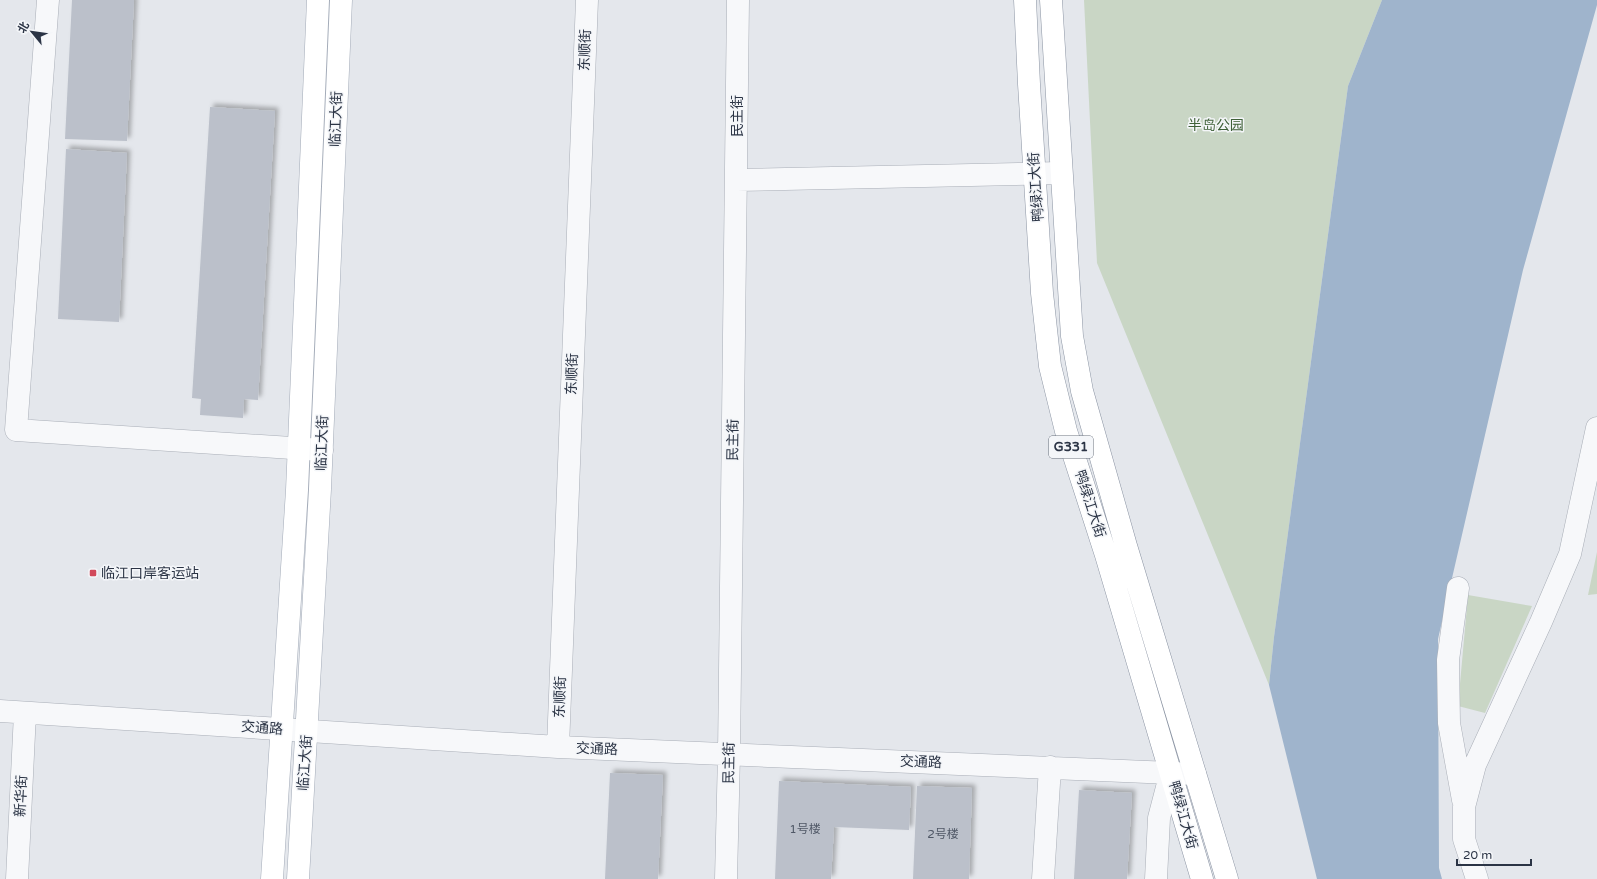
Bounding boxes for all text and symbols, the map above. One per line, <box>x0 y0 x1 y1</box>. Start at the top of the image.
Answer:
north arrow <box>12 12 52 52</box>
text: 北 <box>15 19 32 35</box>
street label: 东顺街 <box>576 29 594 71</box>
street label: 临江大街 <box>327 91 345 147</box>
street label: 民主街 <box>729 95 746 137</box>
park label: 半岛公园 <box>1188 117 1244 134</box>
street label: 鸭绿江大街 <box>1025 151 1047 223</box>
street label: 东顺街 <box>563 353 581 395</box>
street label: 临江大街 <box>313 415 331 471</box>
street label: 民主街 <box>724 419 742 461</box>
road number: G331 <box>1049 436 1093 458</box>
street label: 鸭绿江大街 <box>1071 468 1109 540</box>
place label: 临江口岸客运站 <box>101 565 199 582</box>
marker: 临江口岸客运站 <box>88 568 98 578</box>
street label: 东顺街 <box>551 676 569 718</box>
street label: 交通路 <box>240 718 284 738</box>
street label: 临江大街 <box>295 734 315 792</box>
street label: 交通路 <box>576 740 618 758</box>
street label: 民主街 <box>720 742 738 784</box>
street label: 交通路 <box>900 753 942 771</box>
street label: 新华街 <box>11 775 31 817</box>
street label: 鸭绿江大街 <box>1165 779 1201 851</box>
house number: 1号楼 <box>789 822 821 836</box>
house number: 2号楼 <box>927 827 959 841</box>
scale bar <box>1457 841 1531 867</box>
text: 20 m <box>1463 848 1492 862</box>

